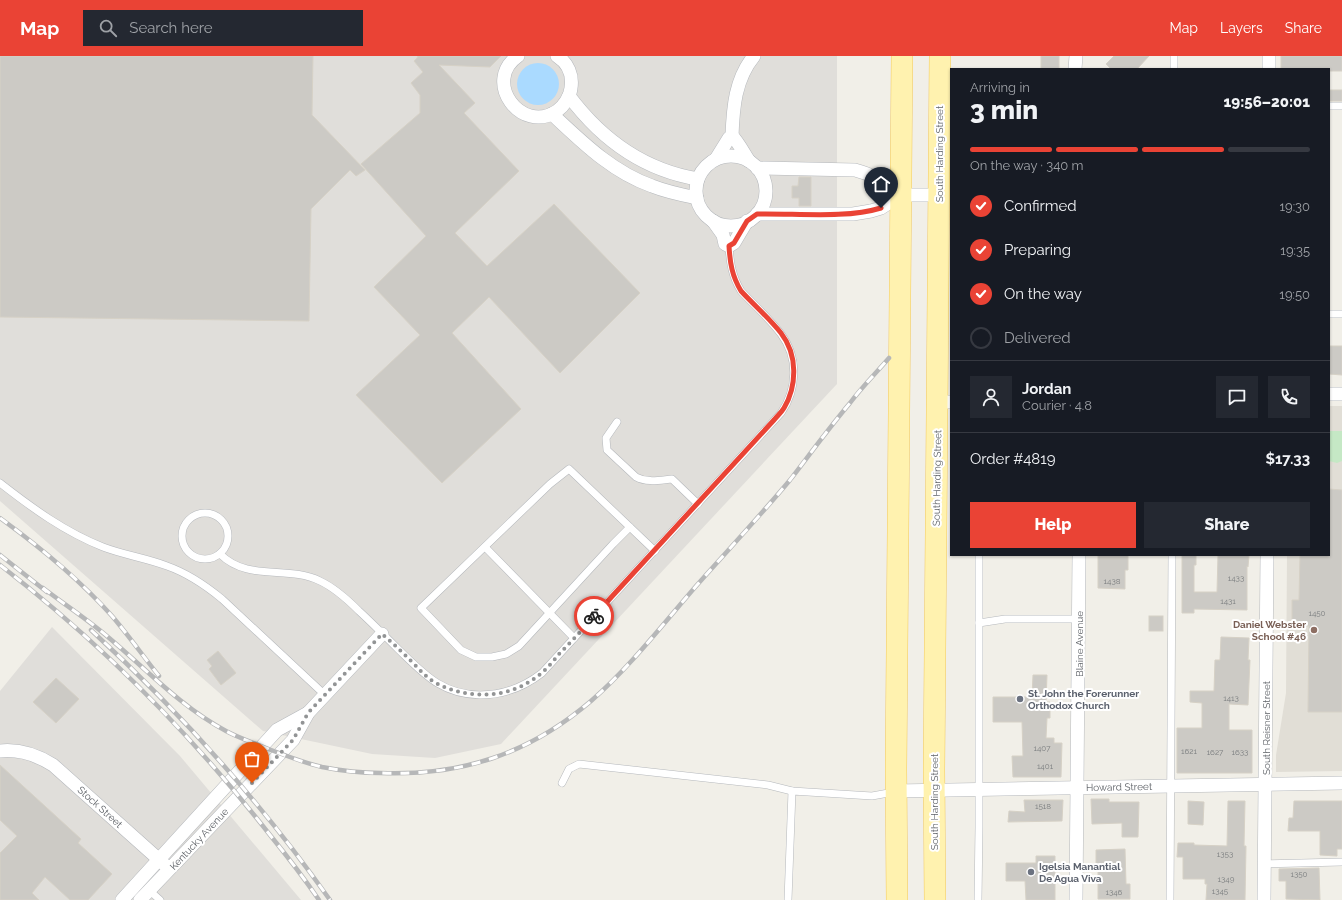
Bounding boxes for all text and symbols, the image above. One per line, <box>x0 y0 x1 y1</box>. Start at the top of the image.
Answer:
search box <box>83 10 363 46</box>
text: Map <box>20 17 59 39</box>
icon: search <box>97 17 119 39</box>
text: Search here <box>129 19 213 37</box>
text: Map <box>1170 20 1198 36</box>
text: Layers <box>1220 20 1263 36</box>
text: Share <box>1285 20 1322 36</box>
text: Arriving in <box>970 80 1030 95</box>
text: 19:56–20:01 <box>1224 93 1310 111</box>
text: 3 min <box>970 95 1038 125</box>
street label: South Harding Street <box>934 105 945 202</box>
text: On the way · 340 m <box>970 158 1083 173</box>
pin <box>864 167 898 208</box>
icon: home <box>870 173 892 195</box>
icon: check <box>970 195 992 217</box>
text: Confirmed <box>1004 197 1077 215</box>
text: 19:30 <box>1279 199 1310 214</box>
icon: check <box>970 239 992 261</box>
text: Preparing <box>1004 241 1071 259</box>
text: 19:35 <box>1280 243 1310 258</box>
icon: check <box>970 283 992 305</box>
text: On the way <box>1004 285 1082 303</box>
text: 19:50 <box>1279 287 1310 302</box>
text: Delivered <box>1004 329 1071 347</box>
button: person <box>970 376 1012 418</box>
button: chat <box>1216 376 1258 418</box>
button: phone <box>1268 376 1310 418</box>
text: Jordan <box>1022 380 1071 398</box>
text: Courier · 4.8 <box>1022 398 1092 413</box>
street label: South Harding Street <box>931 429 943 526</box>
text: Order #4819 <box>970 450 1055 468</box>
text: $17.33 <box>1265 450 1310 468</box>
button: Help <box>970 502 1136 548</box>
button: Share <box>1144 502 1310 548</box>
house number: 1433 <box>1228 573 1244 583</box>
house number: 1438 <box>1104 576 1121 586</box>
courier <box>574 596 614 636</box>
house number: 1431 <box>1220 596 1236 606</box>
icon: bike <box>583 605 605 627</box>
house number: 1450 <box>1308 608 1326 618</box>
street label: Blaine Avenue <box>1074 611 1085 677</box>
place label: Daniel Webster School #46 <box>1233 619 1306 642</box>
marker: Daniel Webster School #46 <box>1309 625 1319 635</box>
street label: South Reisner Street <box>1261 680 1272 775</box>
place label: St. John the Forerunner Orthodox Church <box>1028 688 1139 711</box>
house number: 1413 <box>1223 693 1239 703</box>
marker: St. John the Forerunner Orthodox Church <box>1015 694 1025 704</box>
pin <box>235 742 269 783</box>
house number: 1407 <box>1034 743 1051 753</box>
house number: 1621 <box>1181 746 1197 756</box>
house number: 1627 <box>1207 747 1224 757</box>
house number: 1633 <box>1232 747 1248 757</box>
icon: bag <box>241 748 263 770</box>
street label: South Harding Street <box>929 753 940 850</box>
house number: 1401 <box>1037 761 1054 771</box>
street label: Howard Street <box>1086 781 1153 793</box>
street label: Stock Street <box>75 784 125 830</box>
house number: 1518 <box>1035 801 1051 811</box>
street label: Kentucky Avenue <box>168 806 230 872</box>
house number: 1353 <box>1217 849 1233 859</box>
place label: Igelsia Manantial De Agua Viva <box>1039 861 1121 884</box>
marker: Igelsia Manantial De Agua Viva <box>1026 867 1036 877</box>
house number: 1350 <box>1291 869 1308 879</box>
house number: 1349 <box>1218 874 1235 884</box>
house number: 1345 <box>1212 886 1229 896</box>
house number: 1346 <box>1106 887 1123 897</box>

